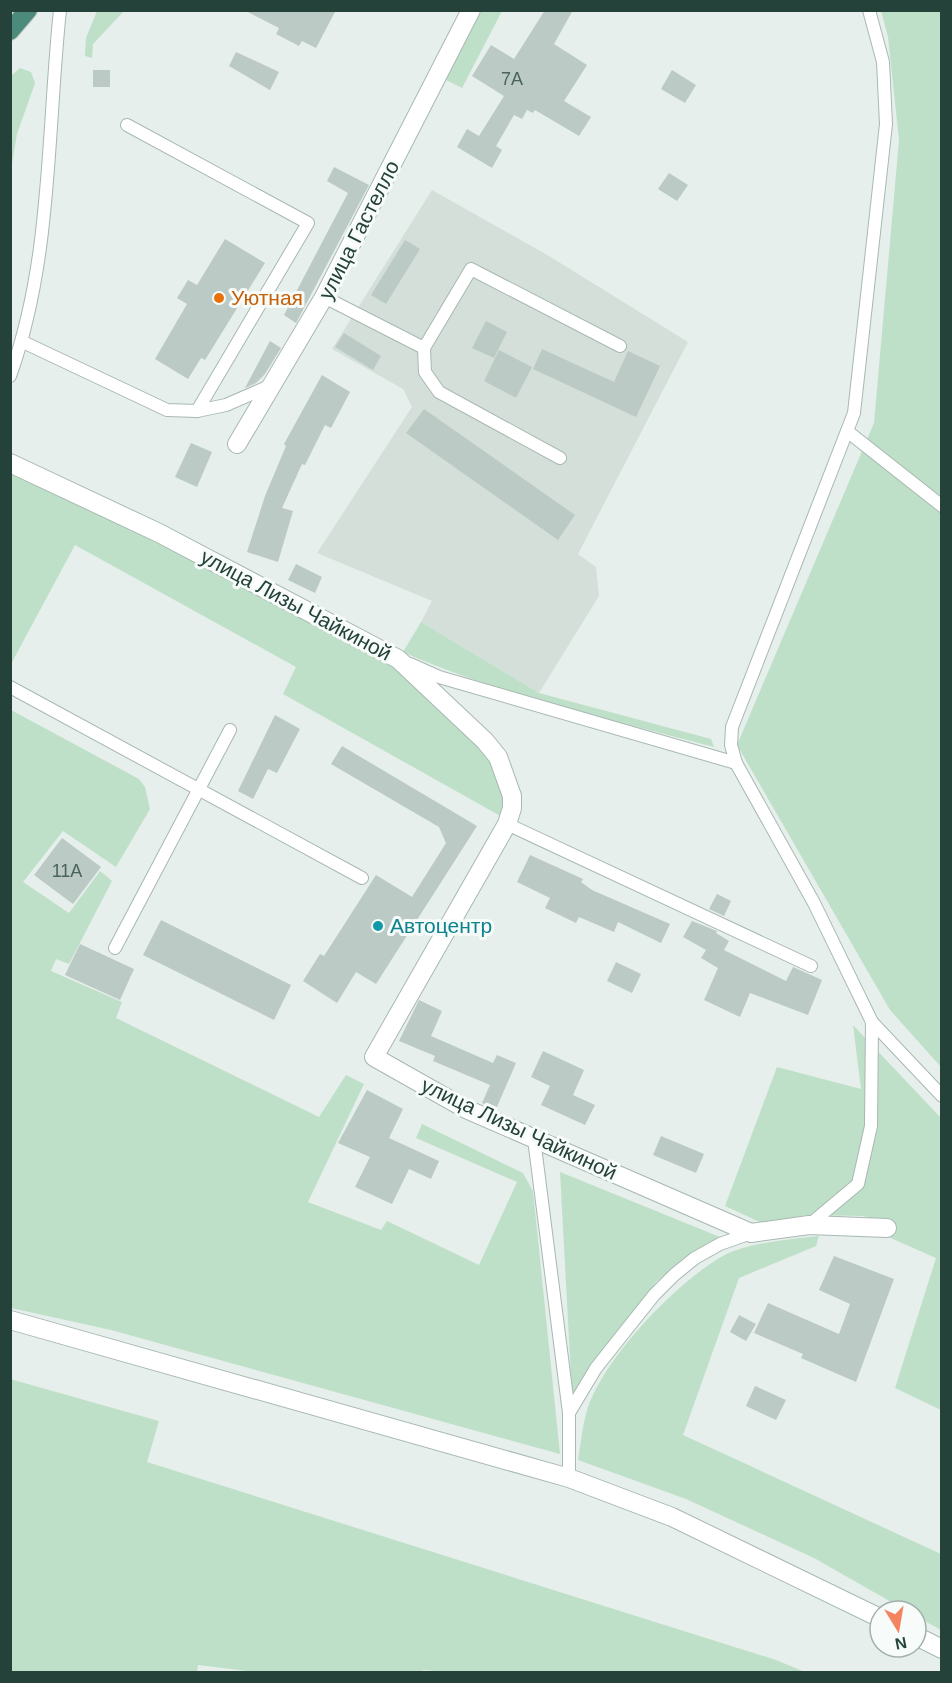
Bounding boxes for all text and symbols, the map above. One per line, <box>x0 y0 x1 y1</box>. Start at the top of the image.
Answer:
house number: 7А <box>501 69 523 89</box>
street label: улица Гастелло <box>314 157 403 303</box>
place label: Уютная <box>231 286 303 309</box>
marker: Уютная <box>212 291 226 305</box>
street label: улица Лизы Чайкиной <box>197 544 396 665</box>
house number: 11А <box>52 861 82 881</box>
place label: Автоцентр <box>390 914 492 937</box>
marker: Автоцентр <box>371 919 385 933</box>
street label: улица Лизы Чайкиной <box>418 1073 621 1184</box>
north arrow <box>868 1599 928 1659</box>
text: N <box>893 1634 908 1653</box>

